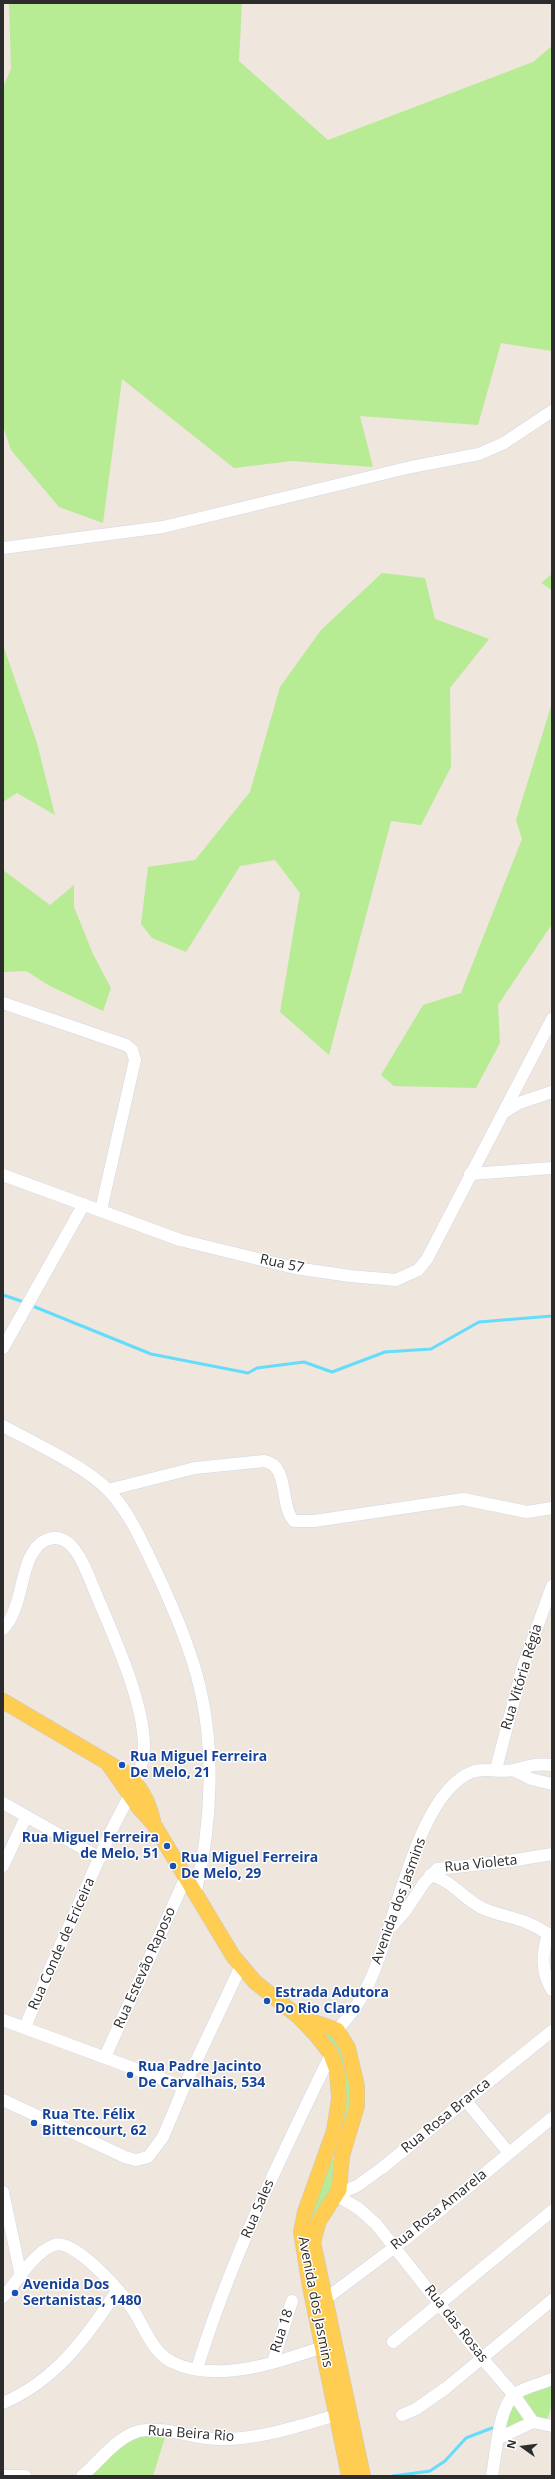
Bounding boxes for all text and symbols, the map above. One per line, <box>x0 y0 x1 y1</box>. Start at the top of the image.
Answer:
street label: Rua 57 <box>258 1251 306 1277</box>
street label: Rua Vitória Régia <box>498 1622 546 1732</box>
place label: Rua Miguel Ferreira De Melo, 21 <box>130 1749 267 1782</box>
marker: Rua Miguel Ferreira De Melo, 21 <box>117 1760 127 1770</box>
place label: Rua Miguel Ferreira de Melo, 51 <box>22 1830 159 1862</box>
street label: Avenida dos Jasmins <box>368 1836 430 1966</box>
marker: Rua Miguel Ferreira de Melo, 51 <box>162 1841 172 1851</box>
place label: Rua Miguel Ferreira De Melo, 29 <box>181 1850 318 1882</box>
street label: Rua Violeta <box>444 1852 518 1876</box>
marker: Rua Miguel Ferreira De Melo, 29 <box>168 1861 178 1871</box>
street label: Rua Conde de Ericeira <box>25 1875 99 2013</box>
street label: Rua Estevão Raposo <box>111 1905 179 2031</box>
place label: Estrada Adutora Do Rio Claro <box>275 1985 389 2018</box>
marker: Estrada Adutora Do Rio Claro <box>262 1996 272 2006</box>
place label: Rua Padre Jacinto De Carvalhais, 534 <box>138 2059 265 2092</box>
marker: Rua Padre Jacinto De Carvalhais, 534 <box>125 2070 135 2080</box>
street label: Rua Rosa Branca <box>398 2075 494 2157</box>
place label: Rua Tte. Félix Bittencourt, 62 <box>42 2107 146 2140</box>
marker: Rua Tte. Félix Bittencourt, 62 <box>29 2118 39 2128</box>
street label: Rua Rosa Amarela <box>388 2166 490 2254</box>
street label: Rua Sales <box>238 2177 278 2241</box>
street label: Avenida dos Jasmins <box>294 2235 336 2369</box>
place label: Avenida Dos Sertanistas, 1480 <box>23 2277 141 2310</box>
street label: Rua das Rosas <box>421 2282 491 2366</box>
marker: Avenida Dos Sertanistas, 1480 <box>10 2288 20 2298</box>
street label: Rua 18 <box>267 2307 297 2355</box>
street label: Rua Beira Rio <box>147 2423 235 2445</box>
north arrow <box>503 2427 543 2467</box>
text: N <box>503 2438 519 2450</box>

